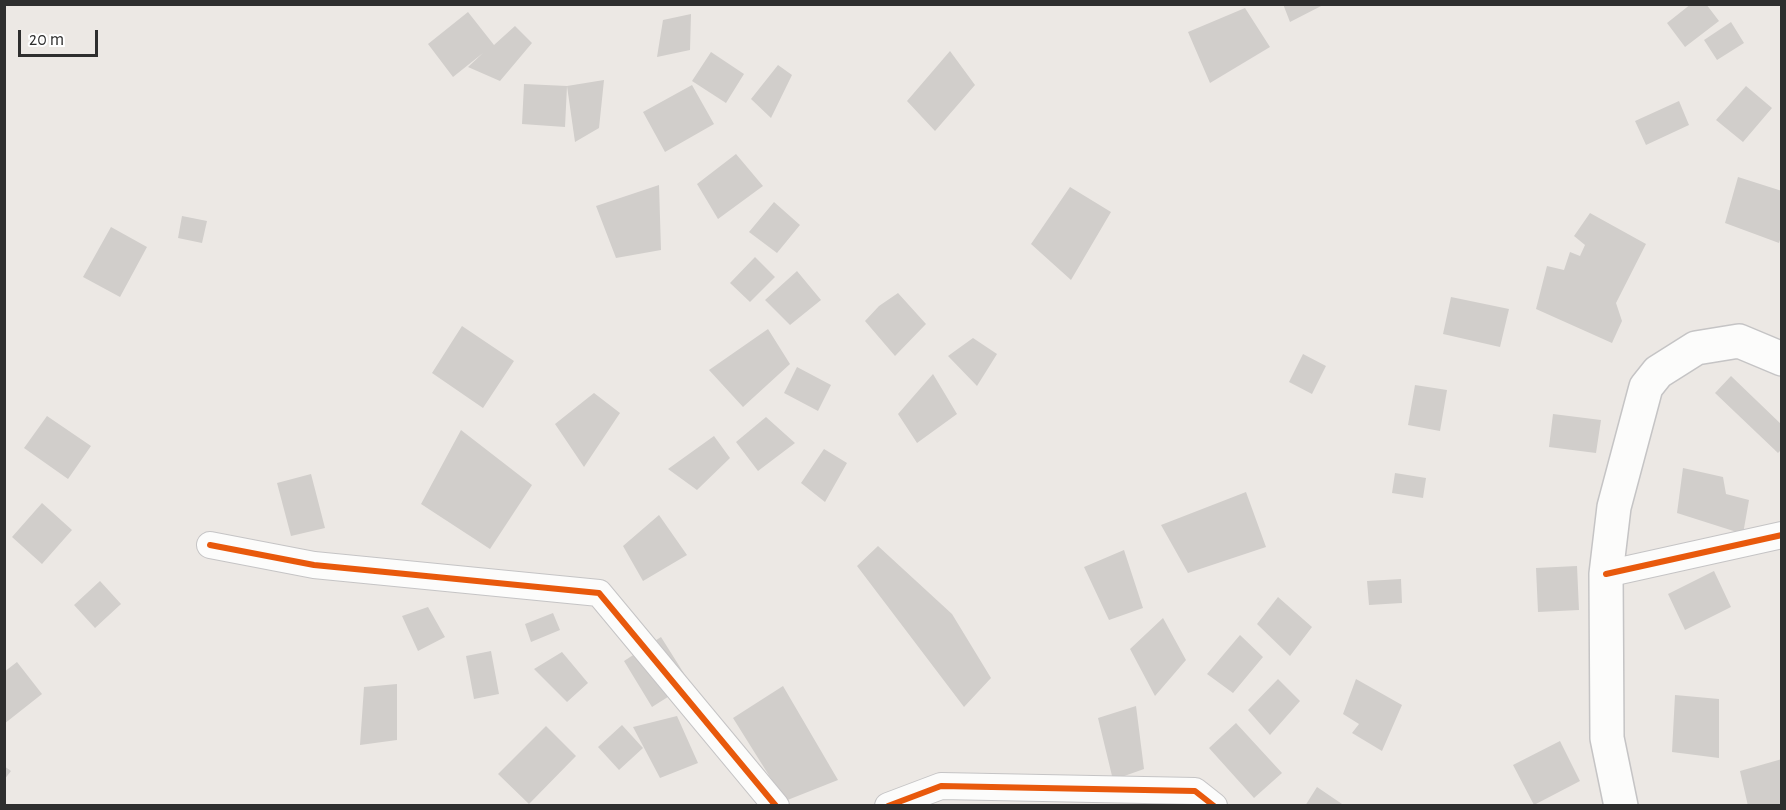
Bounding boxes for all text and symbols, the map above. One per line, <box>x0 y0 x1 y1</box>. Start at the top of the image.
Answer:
scale bar <box>21 18 100 56</box>
text: 20 m <box>29 31 64 49</box>

